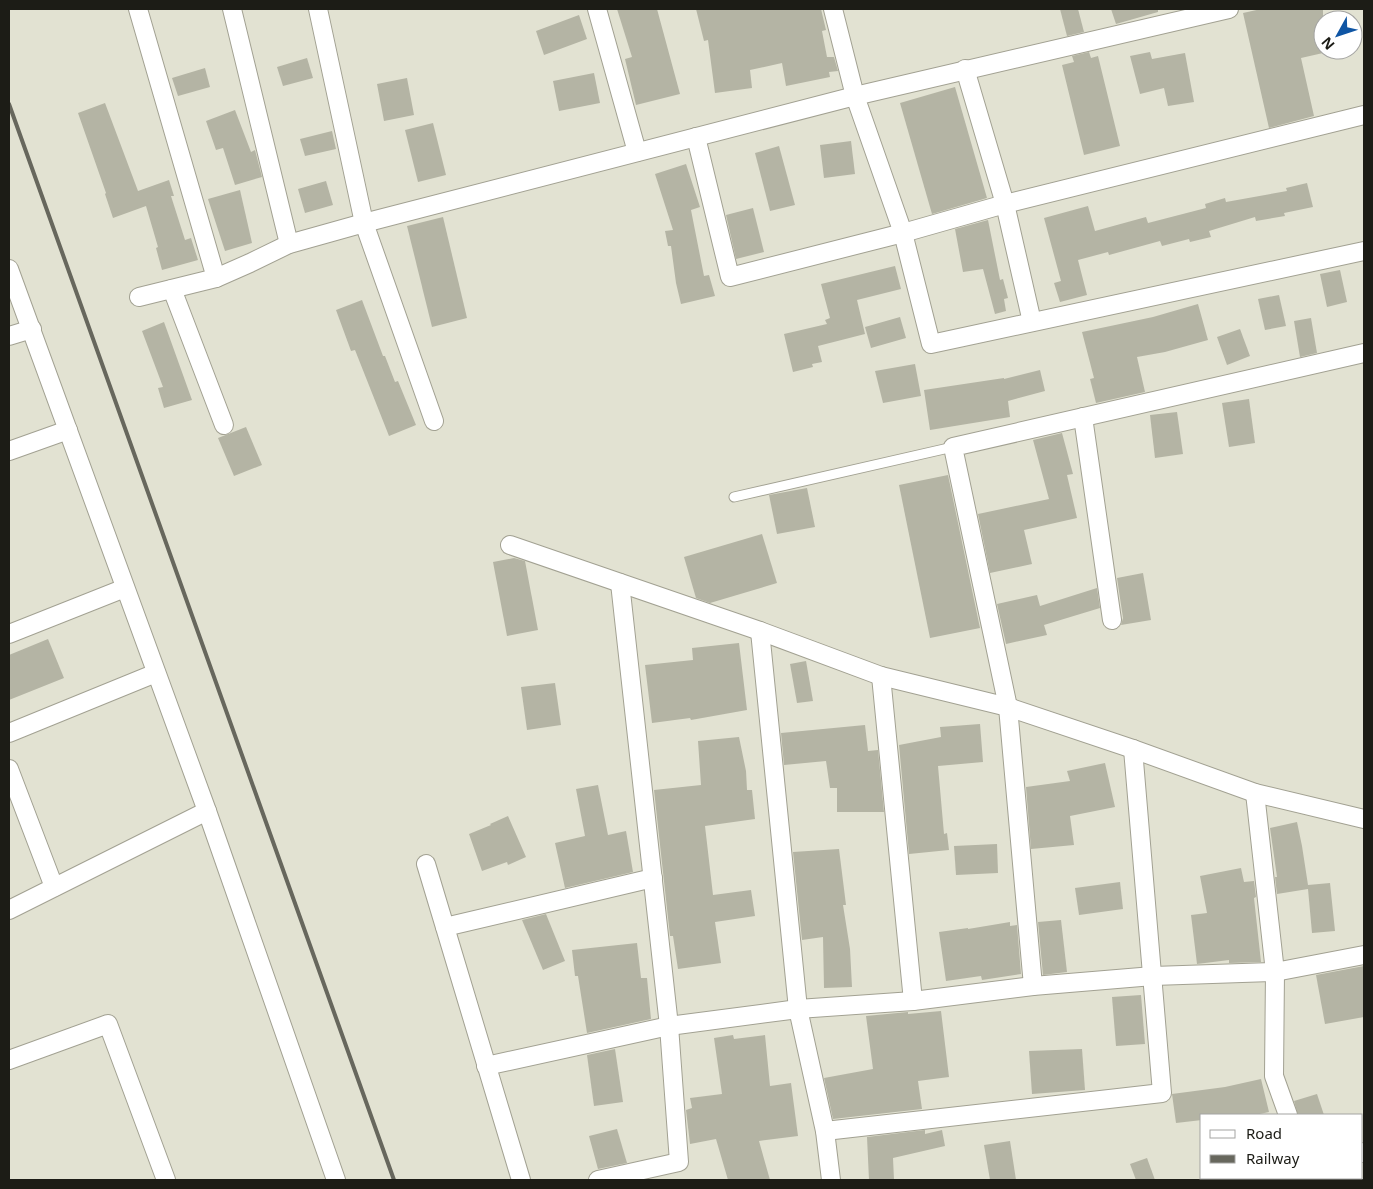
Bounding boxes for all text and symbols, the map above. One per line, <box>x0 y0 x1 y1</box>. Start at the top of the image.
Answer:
north arrow <box>1313 10 1363 60</box>
text: N <box>1317 33 1339 54</box>
legend <box>1200 1114 1363 1179</box>
text: Road <box>1246 1123 1282 1143</box>
text: Railway <box>1246 1148 1300 1168</box>

